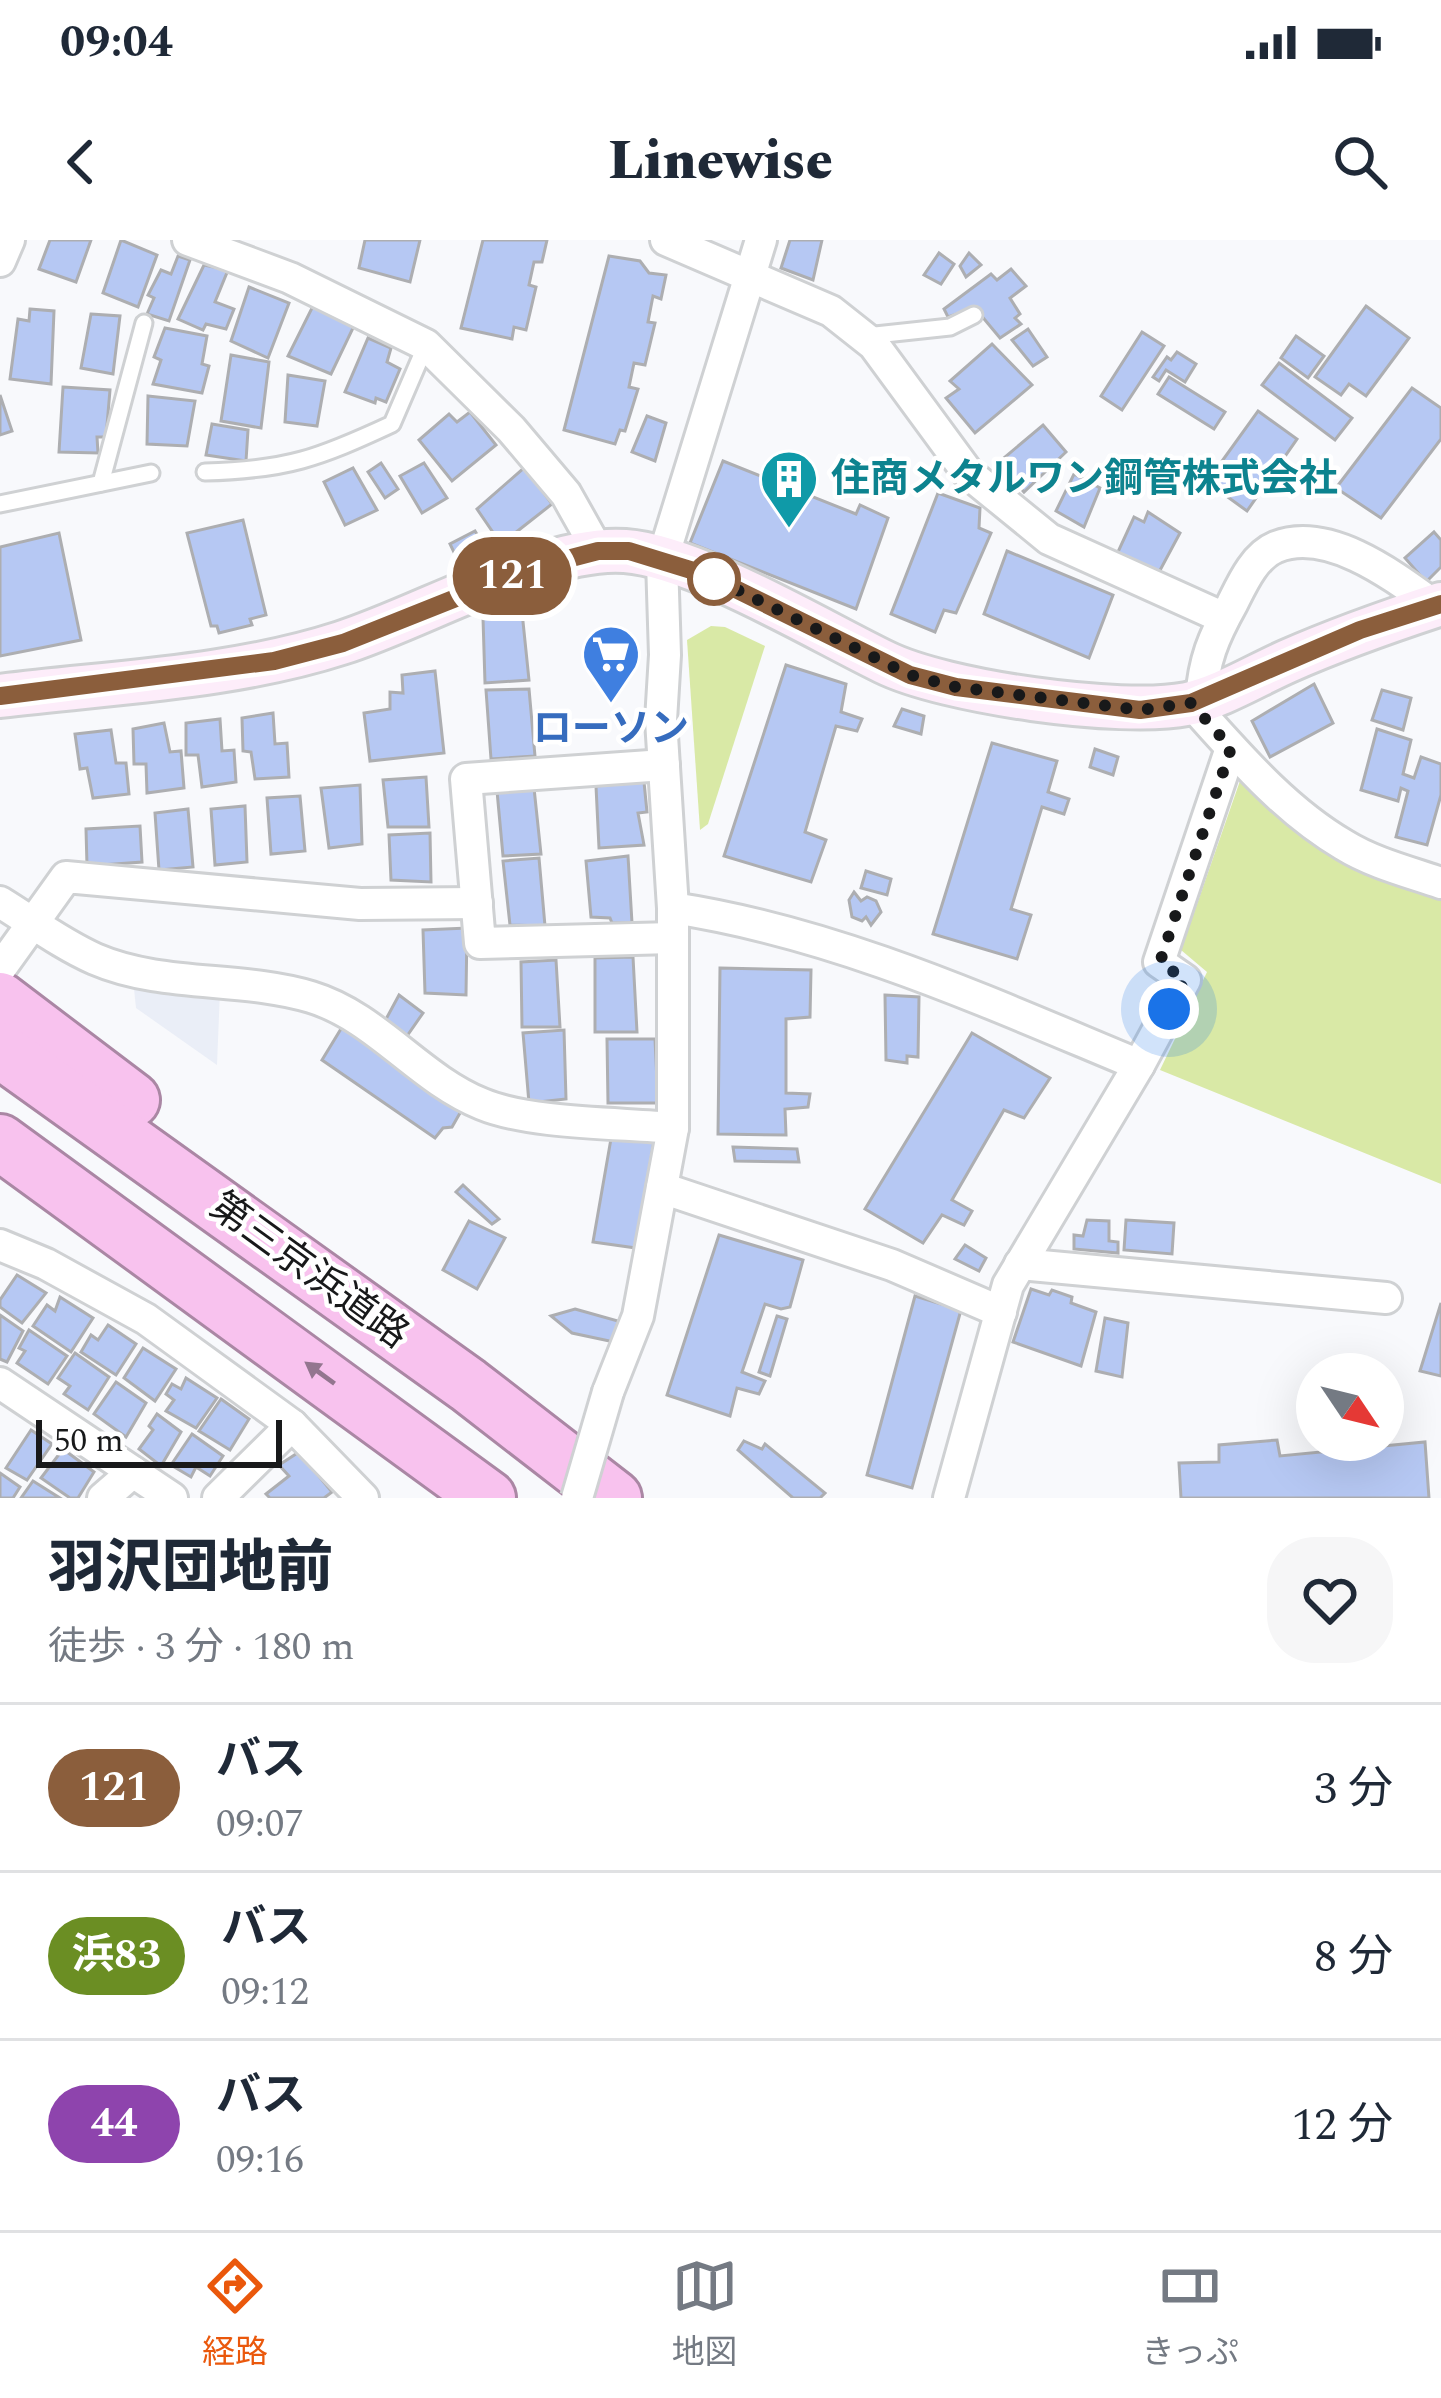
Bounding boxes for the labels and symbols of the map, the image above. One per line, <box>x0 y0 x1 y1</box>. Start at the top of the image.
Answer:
building icon: 住商メタルワン鋼管株式会社 <box>758 448 820 530</box>
place label: 住商メタルワン鋼管株式会社 <box>831 450 1338 509</box>
line badge: 121 <box>443 537 581 615</box>
unlabelled marker <box>689 554 739 604</box>
supermarket icon: ローソン <box>580 623 642 705</box>
place label: ローソン <box>533 700 689 759</box>
your location <box>1139 979 1199 1039</box>
street label: 第三京浜道路 <box>197 1178 421 1364</box>
north arrow <box>1296 1353 1404 1461</box>
one-way arrow <box>304 1361 336 1385</box>
scale bar <box>36 1414 282 1467</box>

